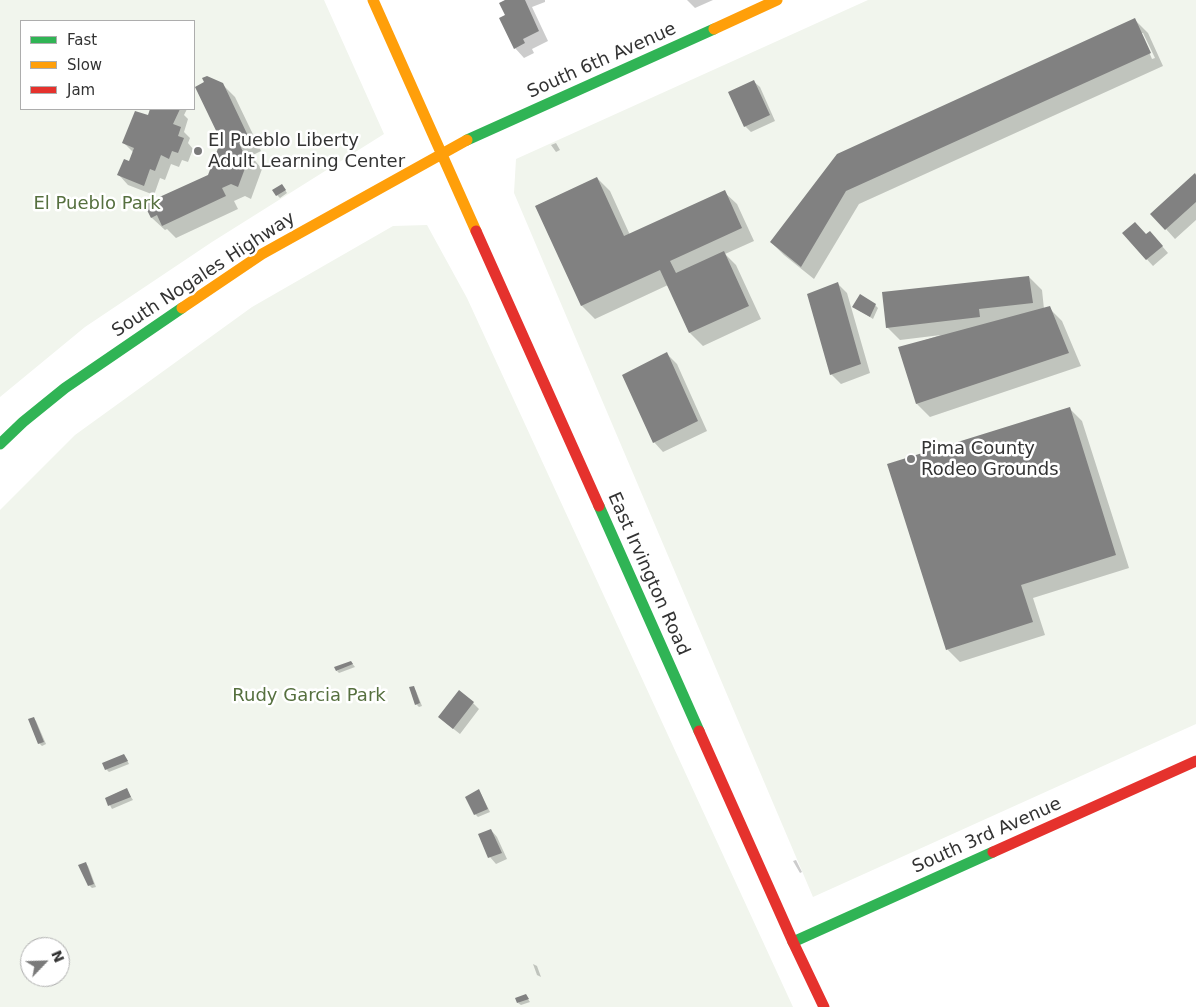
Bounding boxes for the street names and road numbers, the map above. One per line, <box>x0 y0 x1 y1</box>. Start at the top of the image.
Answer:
street label: South 6th Avenue <box>524 18 680 104</box>
street label: South Nogales Highway <box>108 208 300 342</box>
street label: East Irvington Road <box>602 489 694 659</box>
street label: South 3rd Avenue <box>909 793 1065 879</box>

